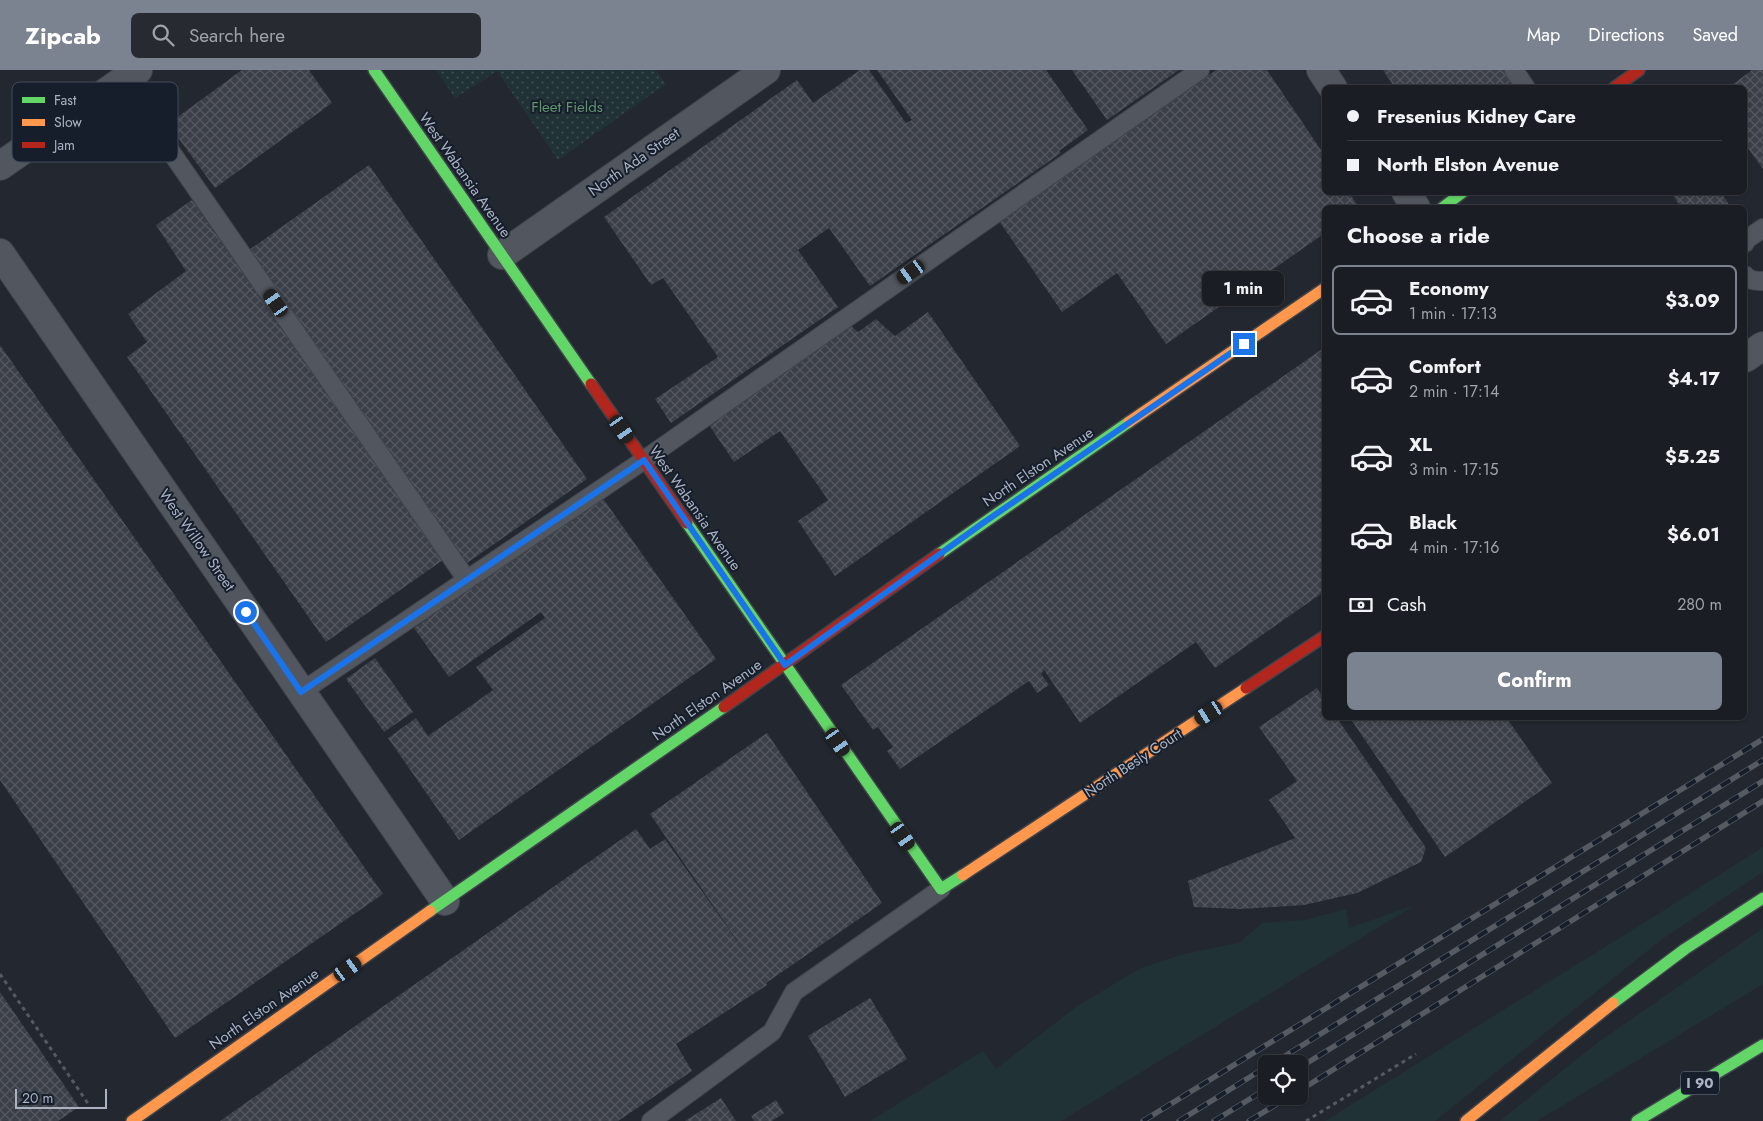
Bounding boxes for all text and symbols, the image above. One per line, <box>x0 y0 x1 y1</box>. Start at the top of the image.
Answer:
search box <box>131 13 481 58</box>
text: Zipcab <box>25 18 101 53</box>
icon: search <box>149 21 177 49</box>
text: Search here <box>189 22 285 49</box>
text: Map <box>1527 22 1560 48</box>
text: Directions <box>1588 22 1664 48</box>
text: Saved <box>1692 22 1738 48</box>
legend <box>12 82 178 162</box>
text: Fast <box>54 90 77 110</box>
park label: Fleet Fields <box>531 96 603 118</box>
text: Fresenius Kidney Care <box>1377 103 1576 130</box>
street label: West Wabansia Avenue <box>414 108 517 242</box>
text: Slow <box>54 112 82 132</box>
street label: North Ada Street <box>584 122 684 202</box>
text: Jam <box>52 135 75 155</box>
text: North Elston Avenue <box>1377 151 1559 178</box>
text: Choose a ride <box>1347 219 1490 251</box>
car <box>894 257 927 287</box>
callout: 1 min <box>1203 272 1285 306</box>
text: Economy <box>1409 275 1489 302</box>
text: 1 min <box>1223 277 1263 300</box>
icon: car <box>1349 278 1394 323</box>
car <box>261 286 290 320</box>
text: $3.09 <box>1665 287 1720 314</box>
text: 1 min · 17:13 <box>1409 302 1497 325</box>
route end <box>1233 333 1255 355</box>
text: Comfort <box>1409 353 1481 380</box>
icon: car <box>1349 356 1394 401</box>
text: $4.17 <box>1668 365 1720 392</box>
text: 2 min · 17:14 <box>1409 380 1499 403</box>
car <box>607 412 636 446</box>
street label: North Elston Avenue <box>978 422 1098 512</box>
text: XL <box>1409 431 1432 458</box>
icon: car <box>1349 434 1394 479</box>
street label: West Wabansia Avenue <box>644 441 747 575</box>
text: $5.25 <box>1665 443 1720 470</box>
text: 3 min · 17:15 <box>1409 458 1499 481</box>
street label: West Willow Street <box>154 485 241 596</box>
text: Black <box>1409 509 1457 536</box>
icon: car <box>1349 512 1394 557</box>
text: $6.01 <box>1667 521 1720 548</box>
text: 4 min · 17:16 <box>1409 536 1499 559</box>
icon: cash <box>1347 591 1375 619</box>
text: Cash <box>1387 591 1427 618</box>
text: 280 m <box>1677 593 1722 616</box>
route start <box>235 601 257 623</box>
button: Confirm <box>1347 652 1722 710</box>
street label: North Elston Avenue <box>648 654 767 746</box>
car <box>1192 699 1225 727</box>
street label: North Besly Court <box>1080 723 1187 803</box>
car <box>823 725 852 759</box>
car <box>888 819 917 853</box>
car <box>331 954 364 984</box>
street label: North Elston Avenue <box>205 963 324 1055</box>
map controls <box>1258 1055 1308 1105</box>
button: locate <box>1258 1055 1308 1105</box>
road number: I 90 <box>1681 1071 1719 1094</box>
scale bar <box>15 1086 108 1109</box>
text: 20 m <box>22 1088 54 1108</box>

